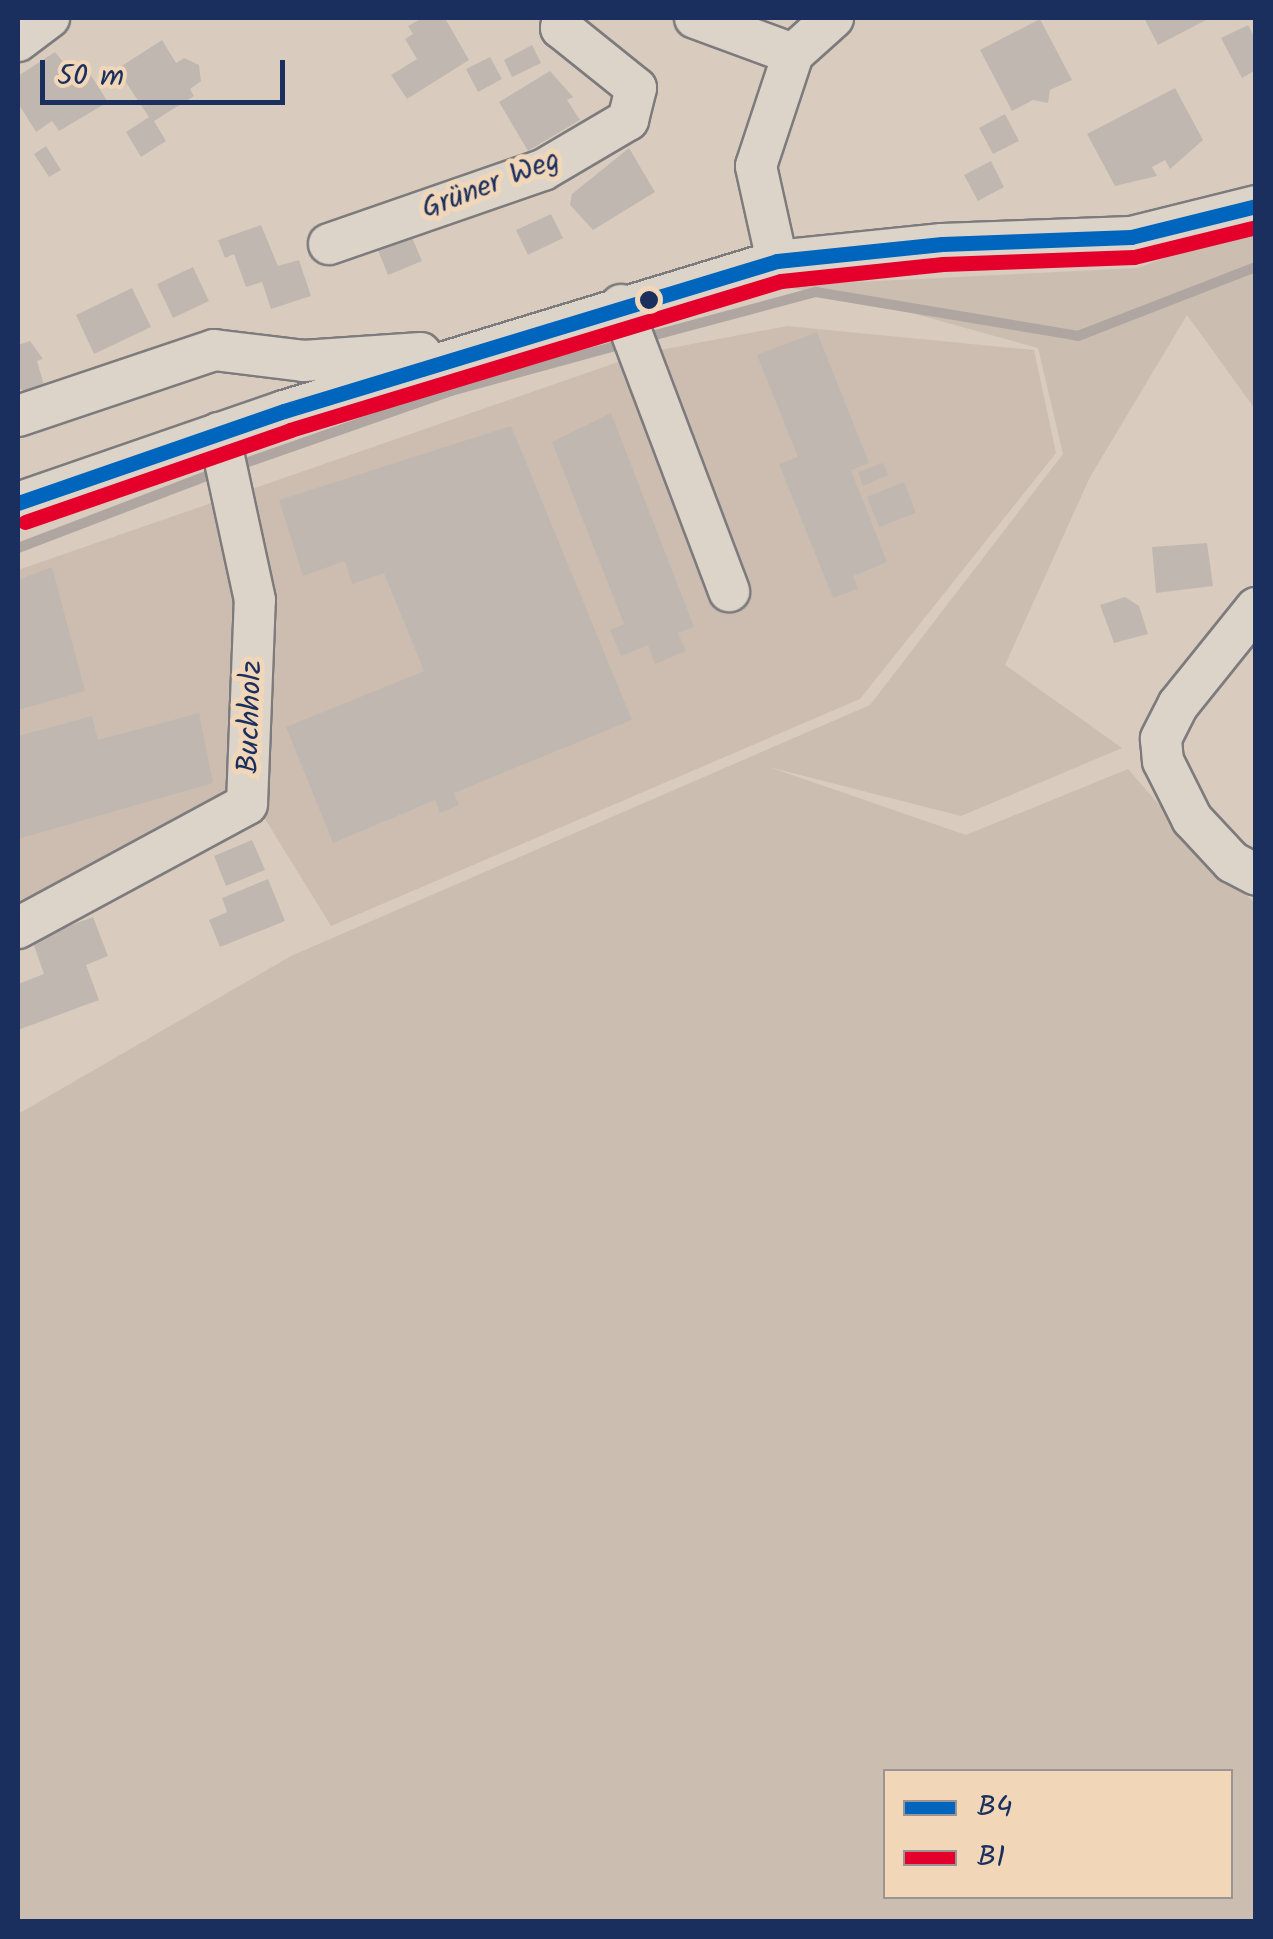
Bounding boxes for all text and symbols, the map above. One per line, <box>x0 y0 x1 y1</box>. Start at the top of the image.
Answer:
scale bar <box>45 40 290 102</box>
text: 50 m <box>57 53 124 101</box>
street label: Grüner Weg <box>417 142 565 228</box>
unlabelled marker <box>639 290 659 310</box>
street label: Buchholz <box>231 660 271 774</box>
legend <box>883 1769 1233 1899</box>
text: B4 <box>977 1784 1013 1832</box>
text: B1 <box>977 1834 1006 1882</box>

